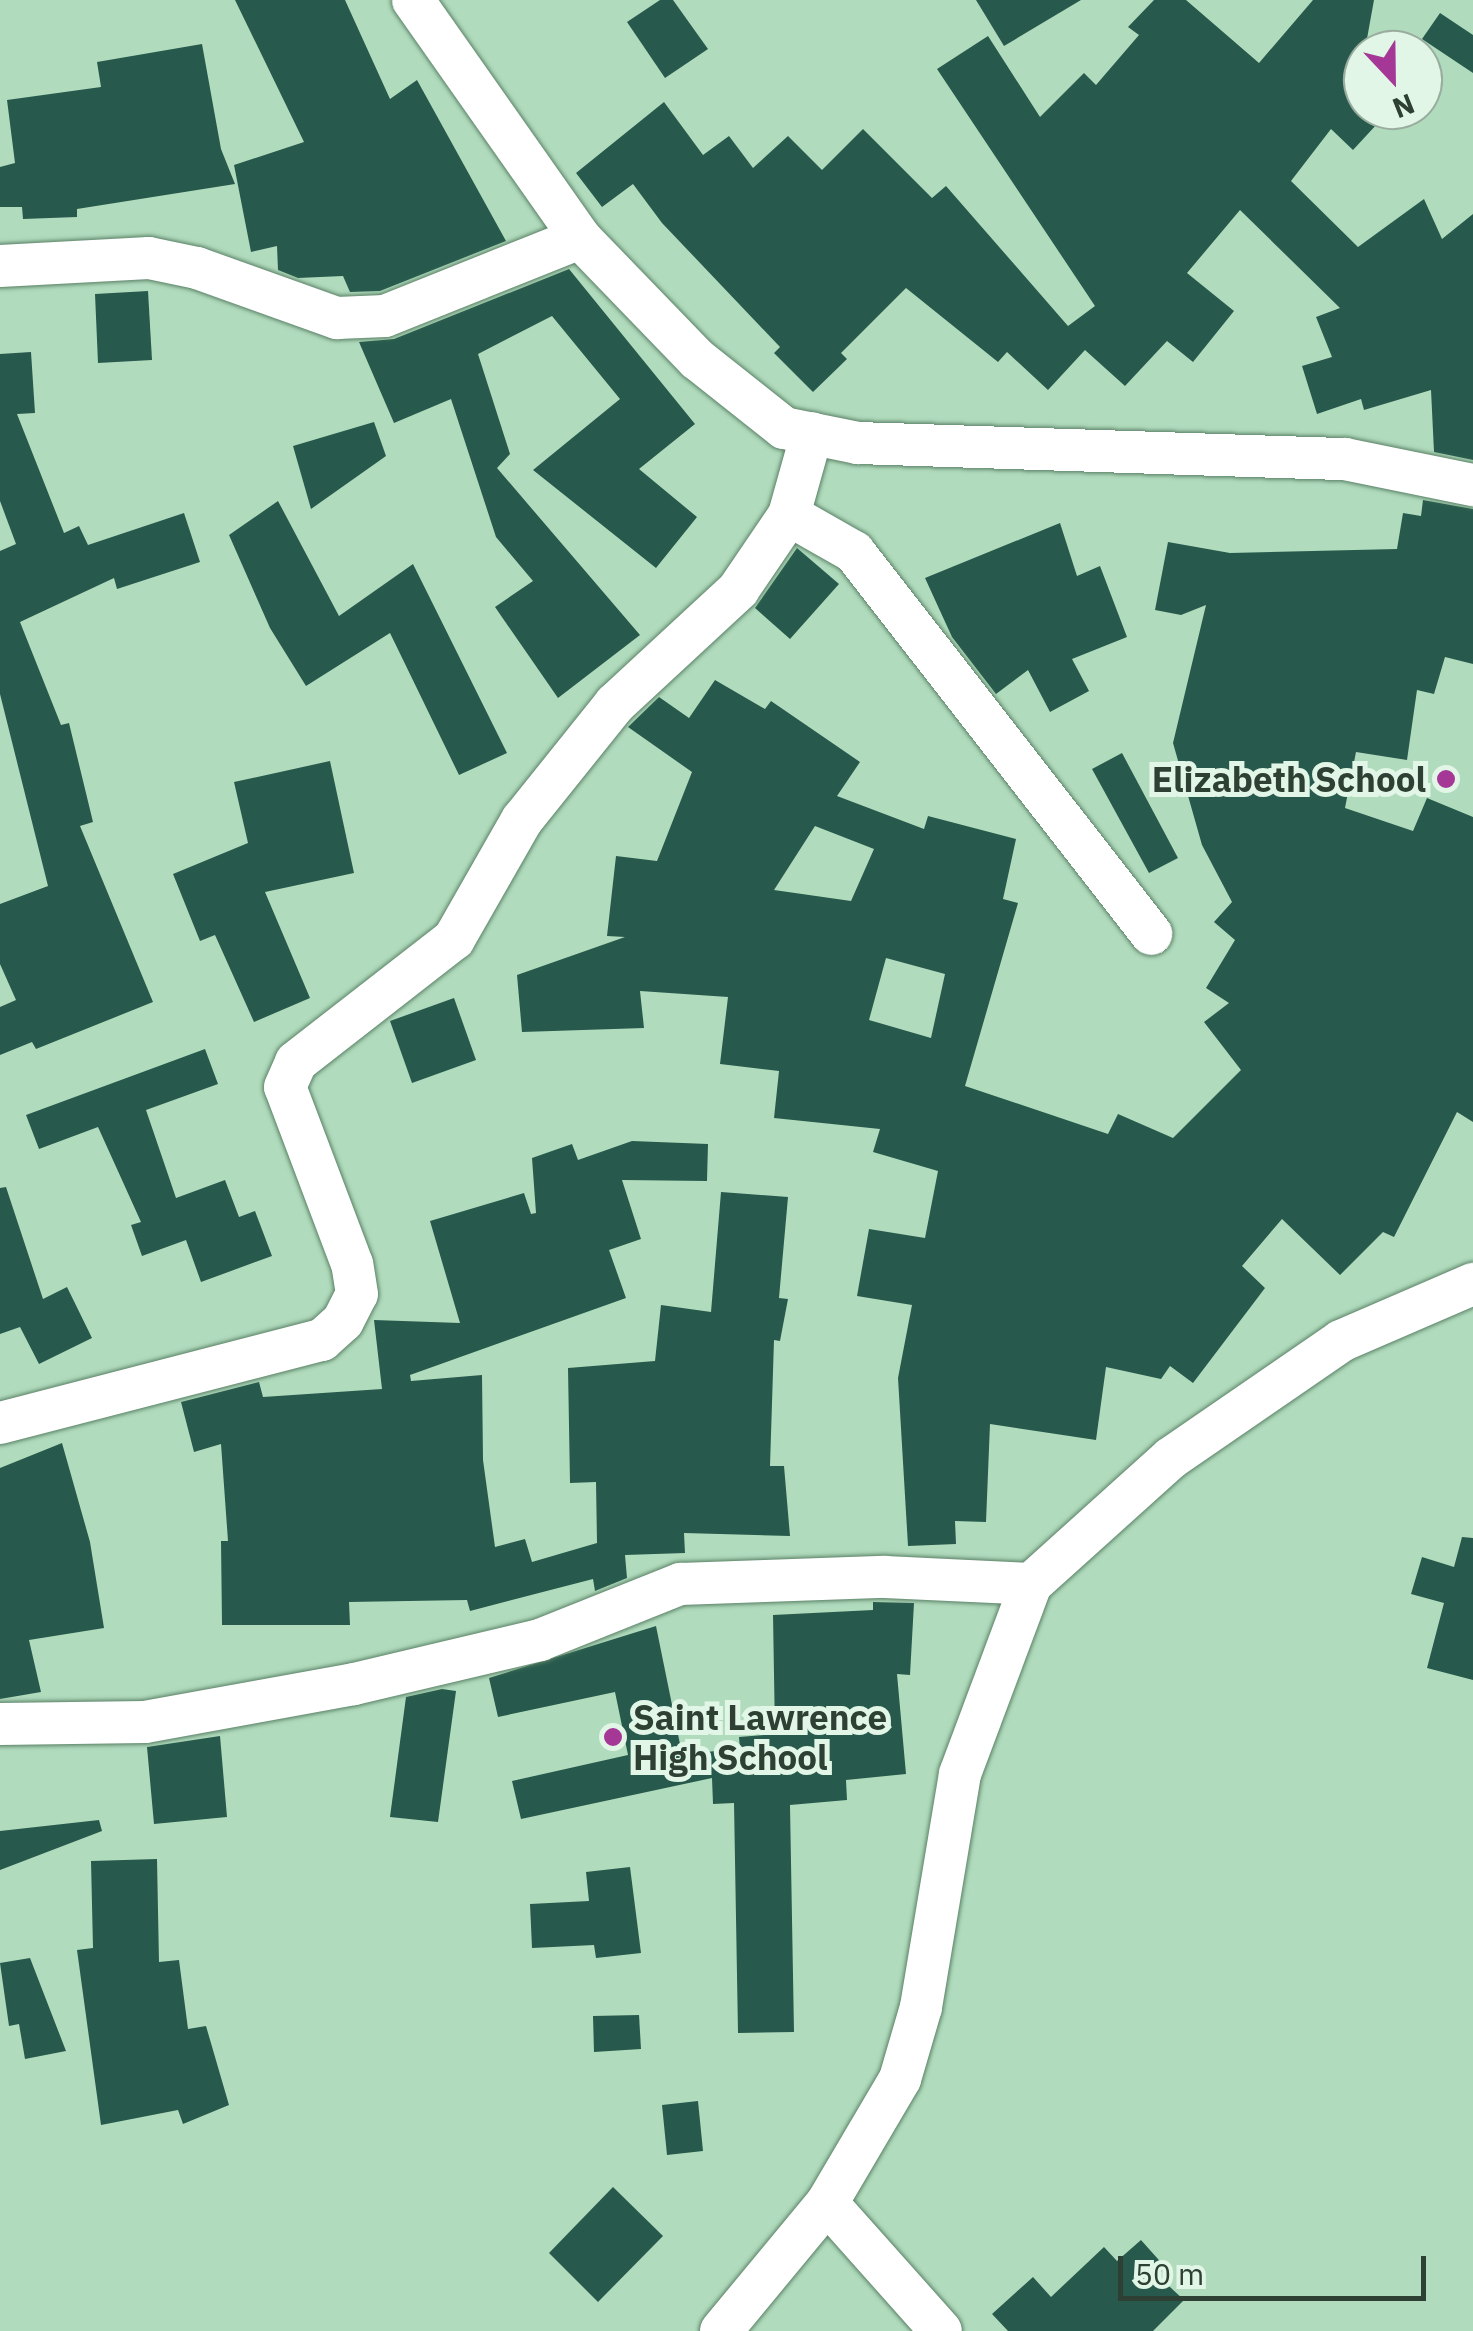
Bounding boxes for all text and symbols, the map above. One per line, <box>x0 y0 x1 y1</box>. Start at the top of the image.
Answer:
north arrow <box>1343 30 1443 130</box>
text: N <box>1387 85 1420 127</box>
place label: Elizabeth School <box>1152 758 1426 800</box>
marker: Elizabeth School <box>1435 768 1457 790</box>
place label: Saint Lawrence High School <box>633 1696 887 1778</box>
marker: Saint Lawrence High School <box>602 1726 624 1748</box>
scale bar <box>1123 2236 1430 2298</box>
text: 50 m <box>1135 2254 1204 2293</box>

